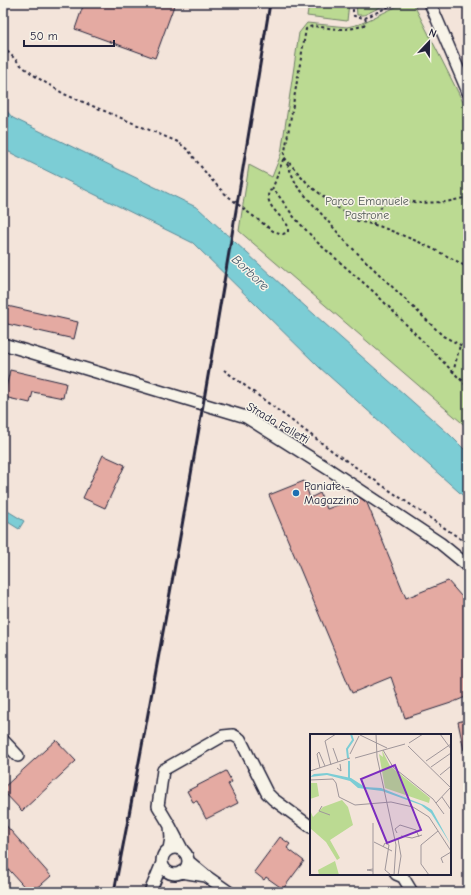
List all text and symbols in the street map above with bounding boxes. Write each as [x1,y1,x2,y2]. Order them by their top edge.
scale bar [24,22,114,48]
north arrow [409,22,449,62]
text: N [427,26,438,41]
text: 50 m [30,29,58,43]
park label: Parco Emanuele Pastrone [325,194,409,222]
water label: Borbore [229,251,273,294]
street label: Strada Falletti [244,399,312,447]
place label: Paniate - Magazzino [304,479,359,507]
marker: Paniate - Magazzino [291,488,301,498]
inset map [310,734,451,875]

